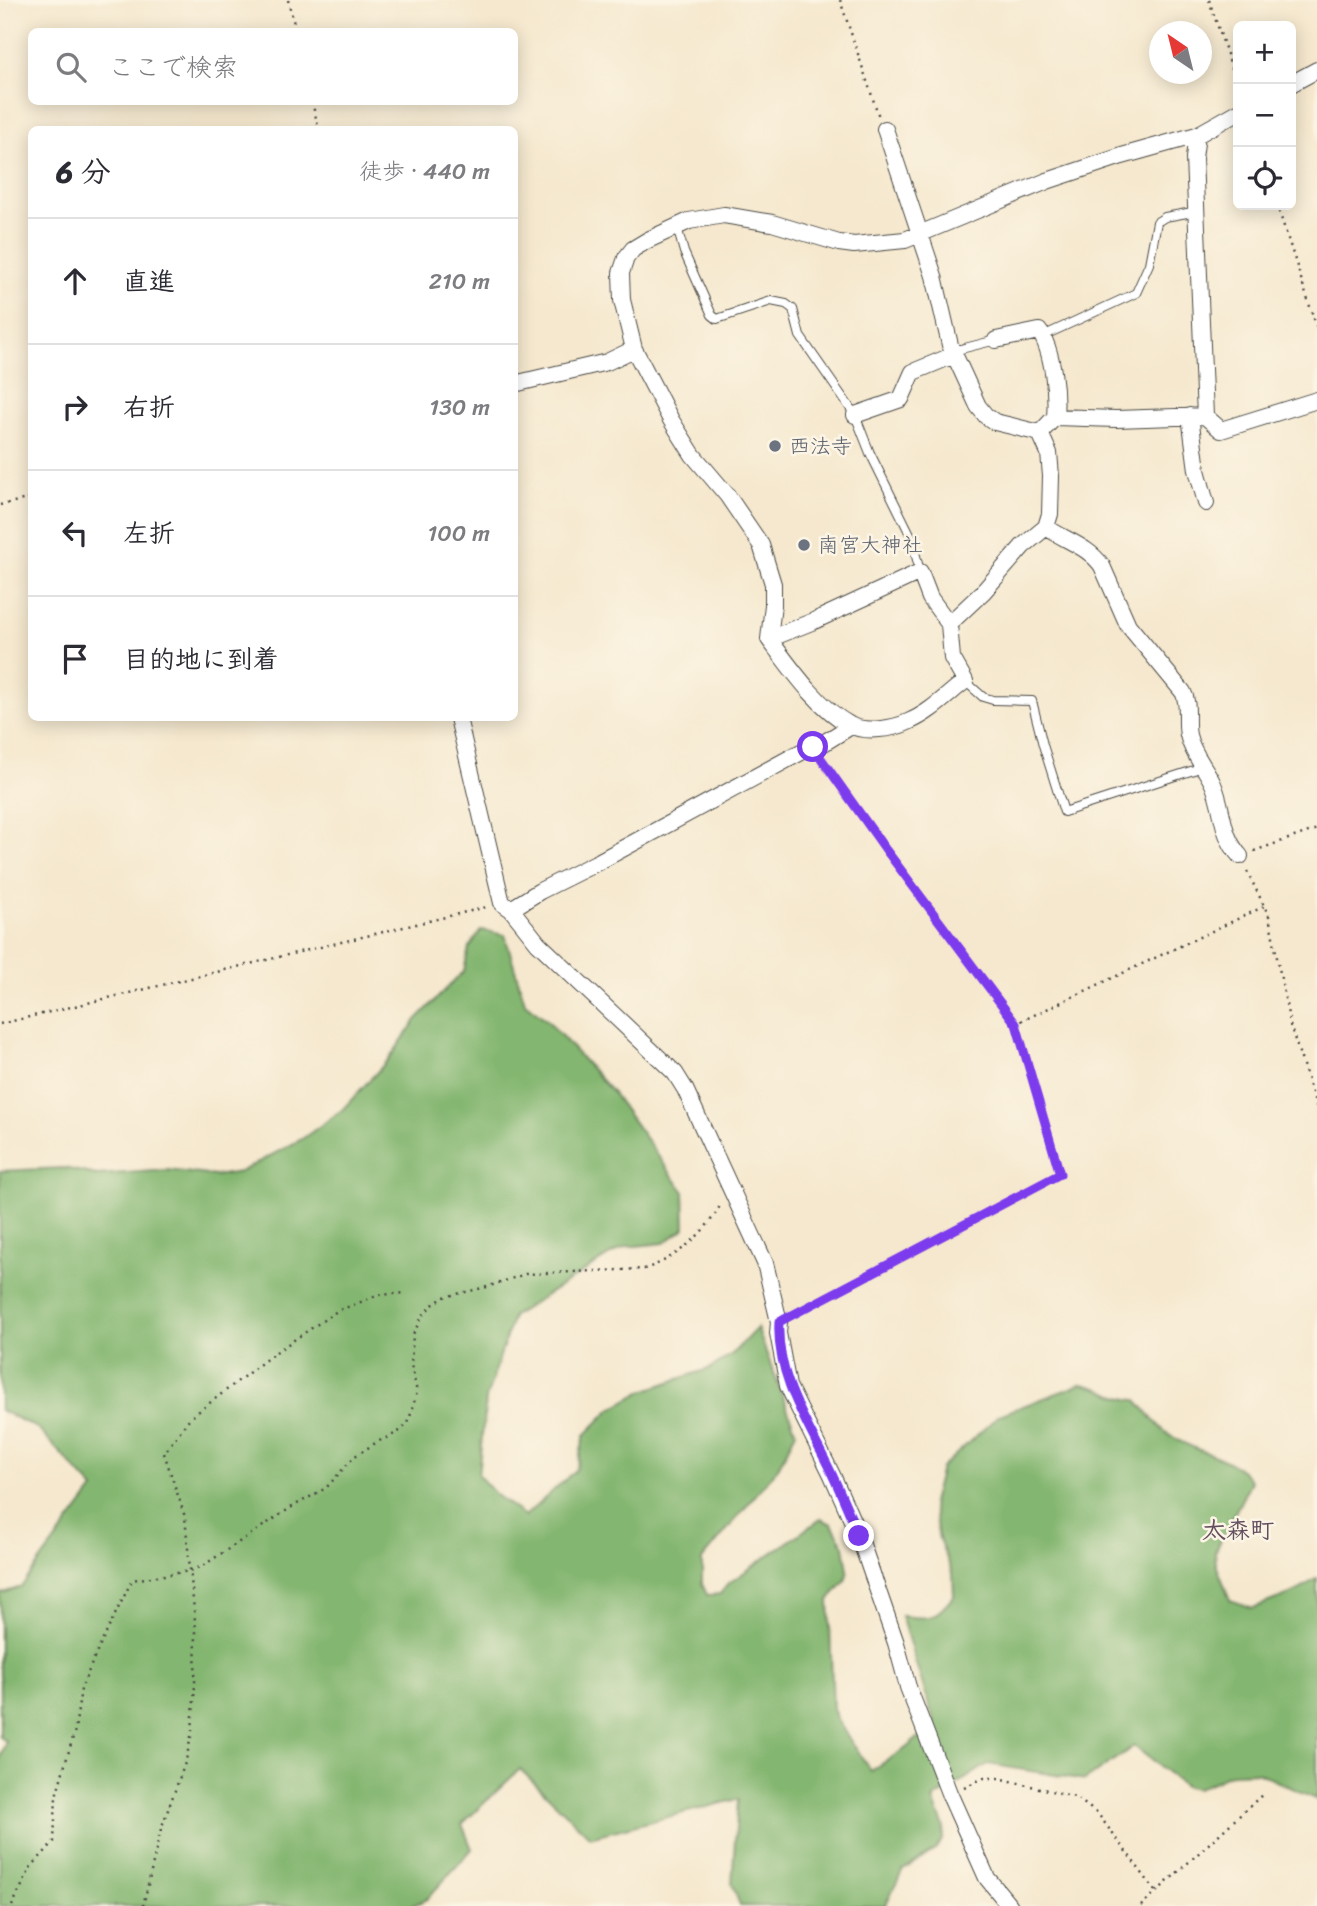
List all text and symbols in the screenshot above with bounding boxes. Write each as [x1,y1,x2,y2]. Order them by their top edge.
north arrow [1149,21,1212,84]
map controls [1233,21,1296,210]
button: + [1233,21,1296,84]
search box [28,28,518,105]
text: ここで検索 [108,44,238,90]
icon: search [52,48,90,86]
button: − [1233,84,1296,147]
text: 6 分 [56,145,111,199]
button: locate [1233,147,1296,210]
text: 徒歩 · 440 m [359,151,490,192]
text: 直進 [123,258,175,304]
text: 210 m [429,261,490,302]
icon: ahead [56,262,94,300]
text: 右折 [123,384,175,430]
text: 130 m [429,387,490,428]
icon: right [56,388,94,426]
place label: 西法寺 [789,427,852,465]
marker: 西法寺 [767,438,783,454]
text: 左折 [123,510,175,556]
text: 100 m [427,513,490,554]
icon: left [56,514,94,552]
place label: 南宮大神社 [818,526,923,564]
marker: 南宮大神社 [796,537,812,553]
text: 目的地に到着 [123,636,279,682]
icon: arrive [56,640,94,678]
route start [797,731,828,762]
district label: 太森町 [1202,1509,1274,1551]
route end [843,1520,874,1551]

